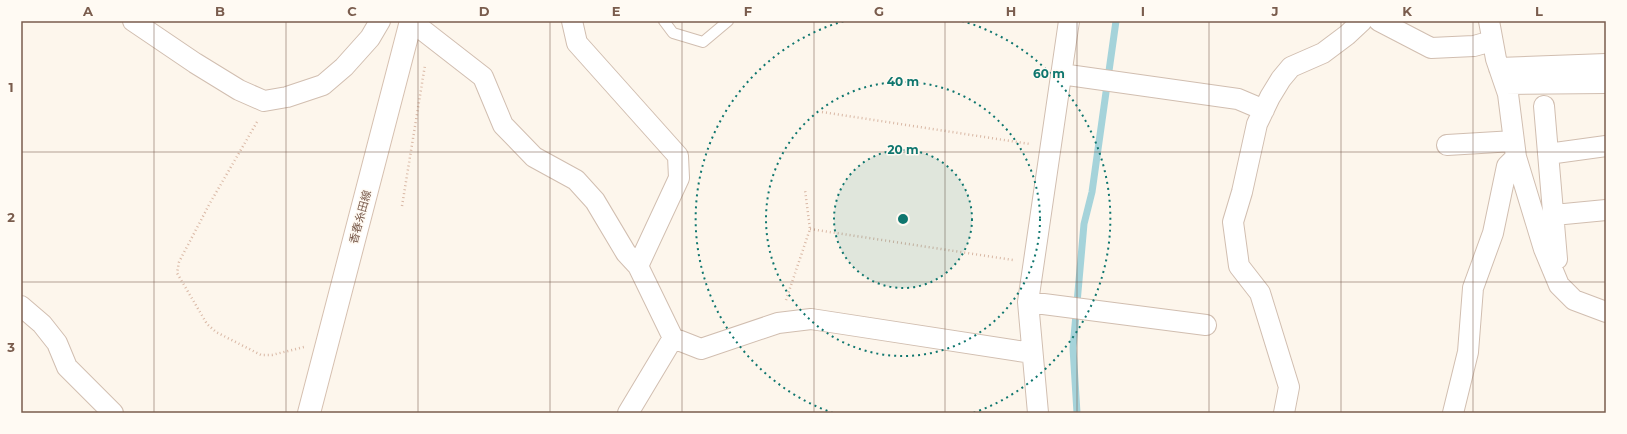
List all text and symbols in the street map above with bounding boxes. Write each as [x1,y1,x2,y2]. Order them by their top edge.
text: A [82,3,94,19]
text: B [215,3,225,19]
text: C [347,3,357,19]
text: D [479,3,490,19]
text: E [612,3,621,19]
text: F [744,3,752,19]
text: G [874,3,884,19]
text: H [1006,3,1016,19]
text: I [1141,3,1145,19]
text: J [1270,3,1279,19]
text: K [1402,3,1412,19]
text: L [1535,3,1543,19]
text: 60 m [1033,66,1065,81]
text: 40 m [887,74,919,89]
text: 1 [8,79,14,95]
text: 20 m [887,142,919,157]
street label: 香春糸田線 [346,189,374,245]
text: 2 [7,209,15,225]
centre of rings [896,212,910,226]
text: 3 [6,339,15,355]

